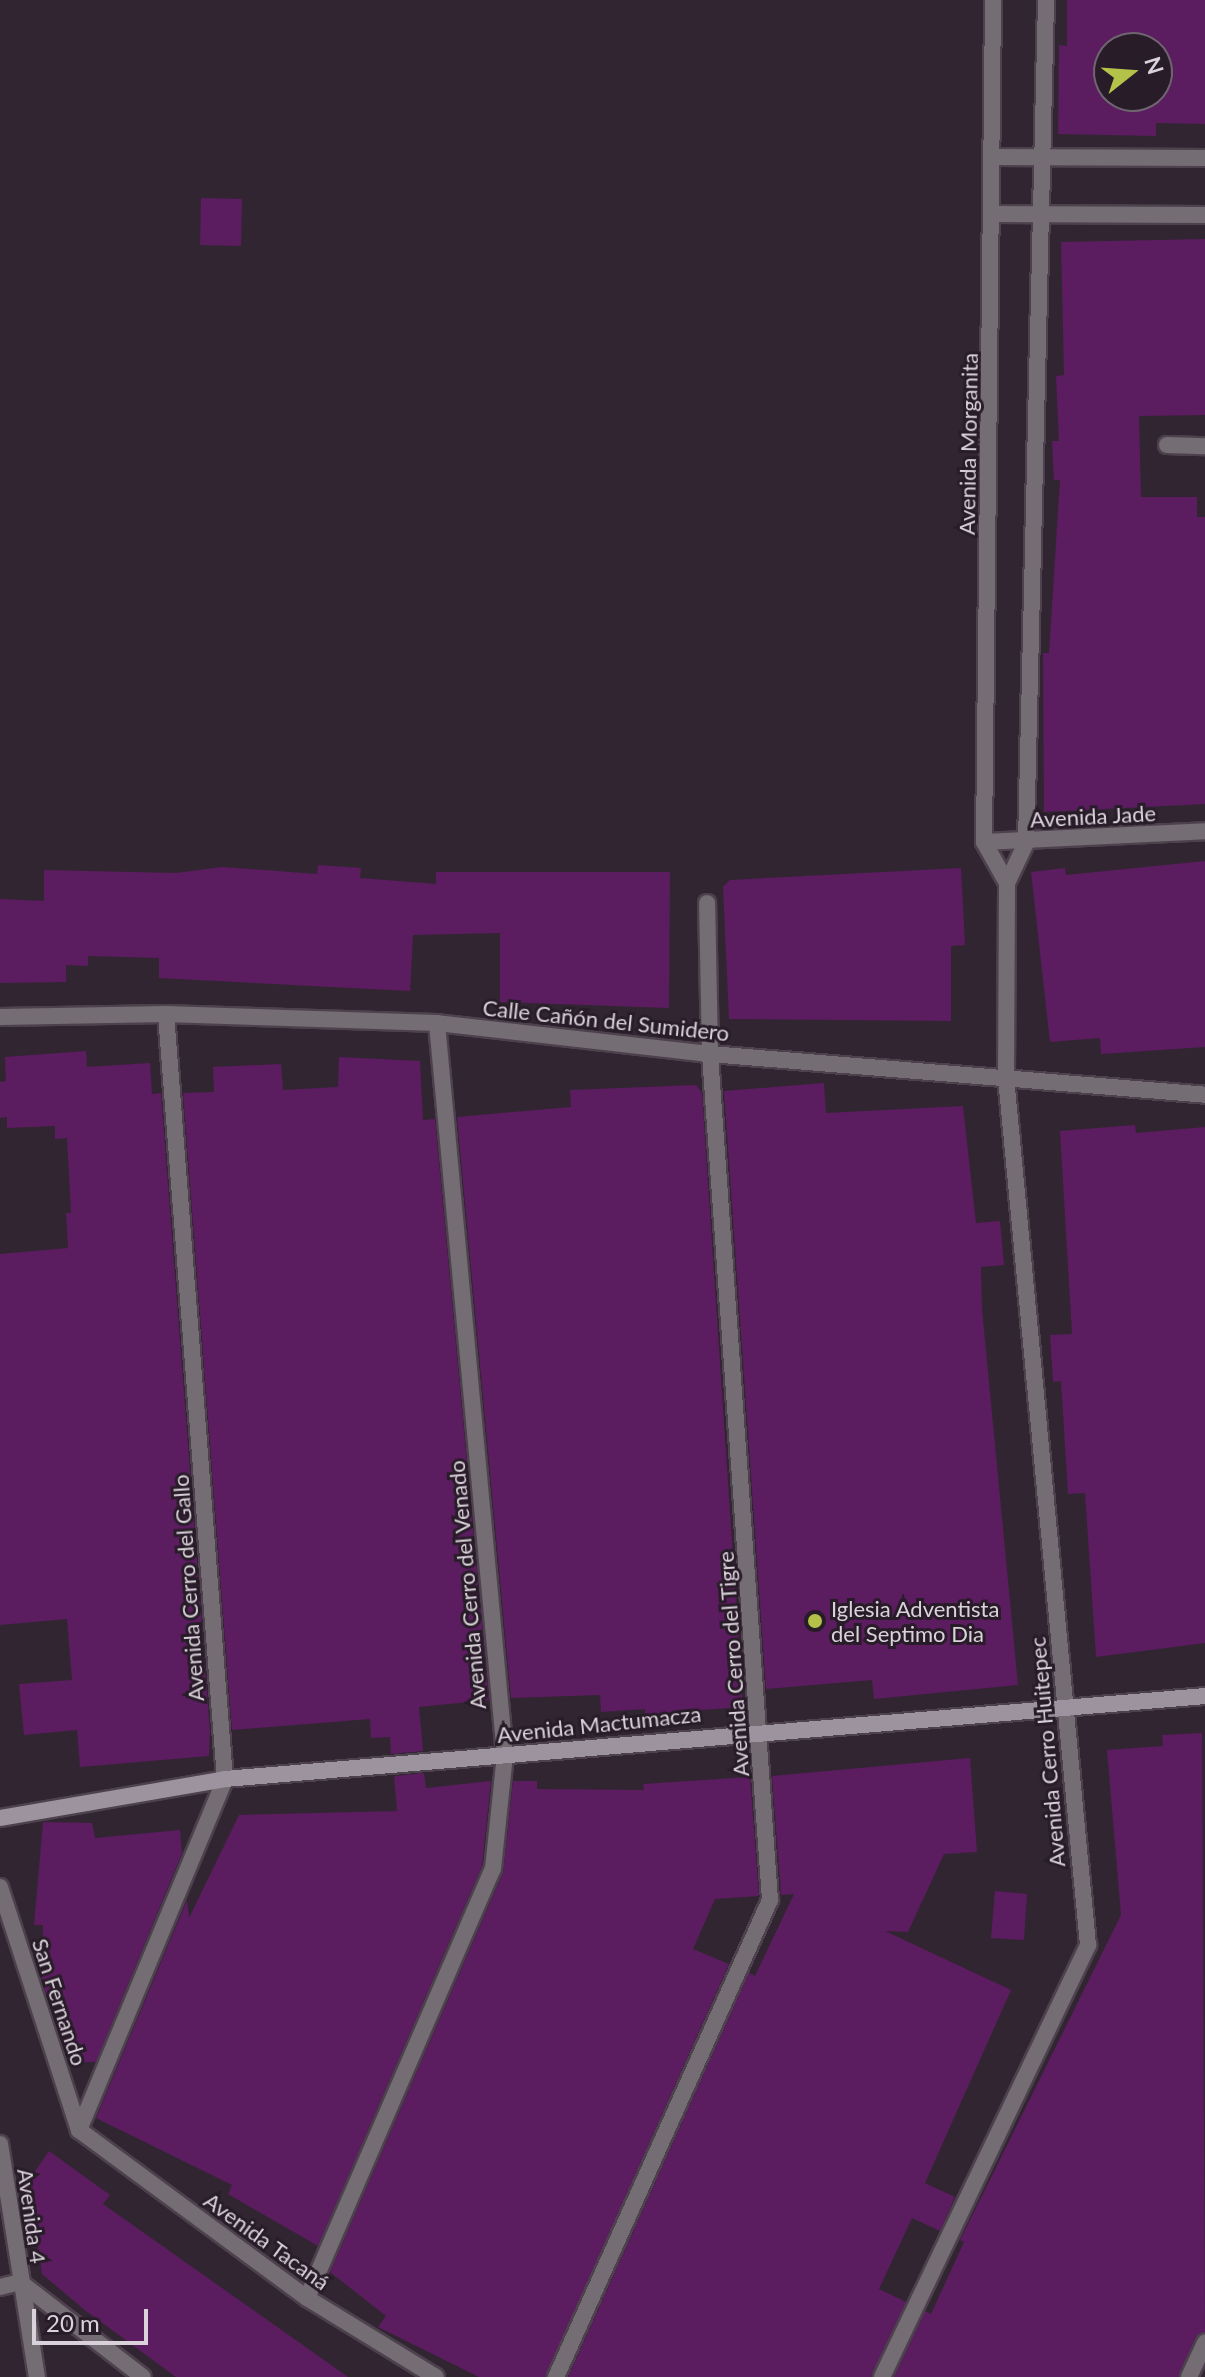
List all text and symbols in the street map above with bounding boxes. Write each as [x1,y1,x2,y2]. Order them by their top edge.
north arrow [1093,32,1173,112]
text: N [1139,53,1170,77]
street label: Avenida Morganita [953,353,983,535]
street label: Avenida Jade [1029,799,1157,833]
street label: Calle Cañón del Sumidero [481,994,731,1046]
street label: Avenida Cerro del Venado [443,1459,491,1711]
street label: Avenida Cerro del Gallo [167,1474,209,1702]
street label: Avenida Cerro del Tigre [712,1550,754,1778]
place label: Iglesia Adventista del Septimo Dia [831,1595,1000,1646]
marker: Iglesia Adventista del Septimo Dia [806,1612,824,1630]
street label: Avenida Cerro Huitepec [1024,1636,1070,1868]
street label: Avenida Mactumacza [496,1700,702,1748]
street label: San Fernando [27,1935,93,2069]
street label: Avenida 4 [12,2167,52,2265]
street label: Avenida Tacaná [199,2186,335,2296]
scale bar [36,2293,152,2343]
text: 20 m [46,2308,100,2337]

